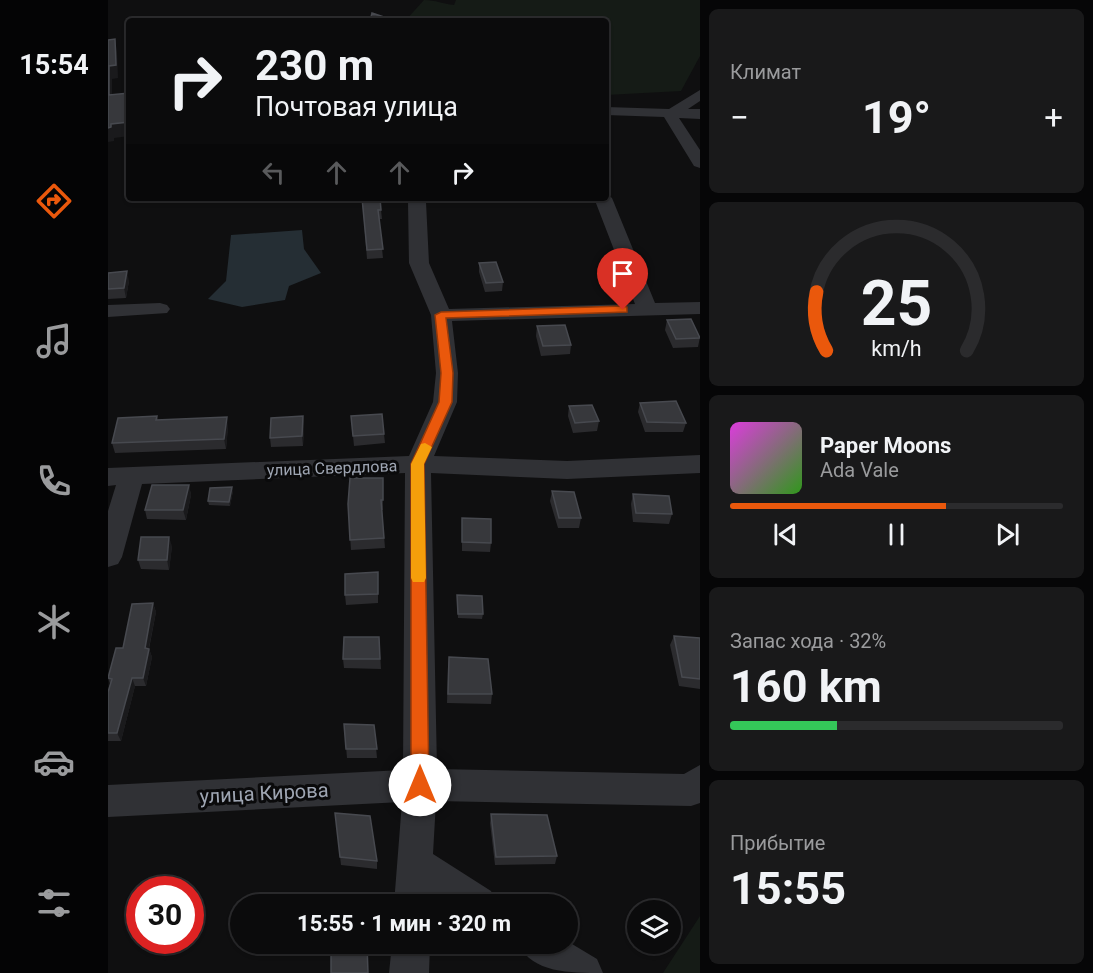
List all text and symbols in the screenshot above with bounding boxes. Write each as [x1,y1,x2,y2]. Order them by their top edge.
text: 230 m [255,41,374,90]
icon: right [156,42,234,120]
text: 15:54 [19,49,89,81]
text: Климат [730,60,801,84]
text: Почтовая улица [255,91,458,123]
text: 19° [862,91,931,144]
text: − [730,98,749,137]
text: + [1044,98,1063,137]
icon: left [257,156,290,189]
icon: ahead [320,156,353,189]
icon: ahead [383,156,416,189]
icon: right [446,156,479,189]
icon: directions [33,180,75,222]
pin [597,248,648,310]
icon: arrive [606,257,639,290]
text: 25 [861,267,932,340]
icon: music [33,320,75,362]
text: km/h [871,336,922,361]
text: Paper Moons [820,433,951,458]
street label: улица Свердлова [266,456,398,480]
text: Ada Vale [820,458,899,482]
icon: phone [33,460,75,502]
icon: previous [769,518,802,551]
icon: pause [880,518,913,551]
icon: next [991,518,1024,551]
icon: climate [33,601,75,643]
text: Запас хода · 32% [730,629,886,653]
text: 160 km [730,660,882,713]
icon: car [33,741,75,783]
position arrow [388,753,452,817]
street label: улица Кирова [199,778,329,808]
text: Прибытие [730,831,825,855]
text: 15:55 [730,862,846,915]
speed limit sign: 30 [126,876,204,954]
icon: filters [33,882,75,924]
map controls [627,900,681,954]
button: layers [627,900,681,954]
text: 15:55 · 1 мин · 320 m [297,911,511,936]

